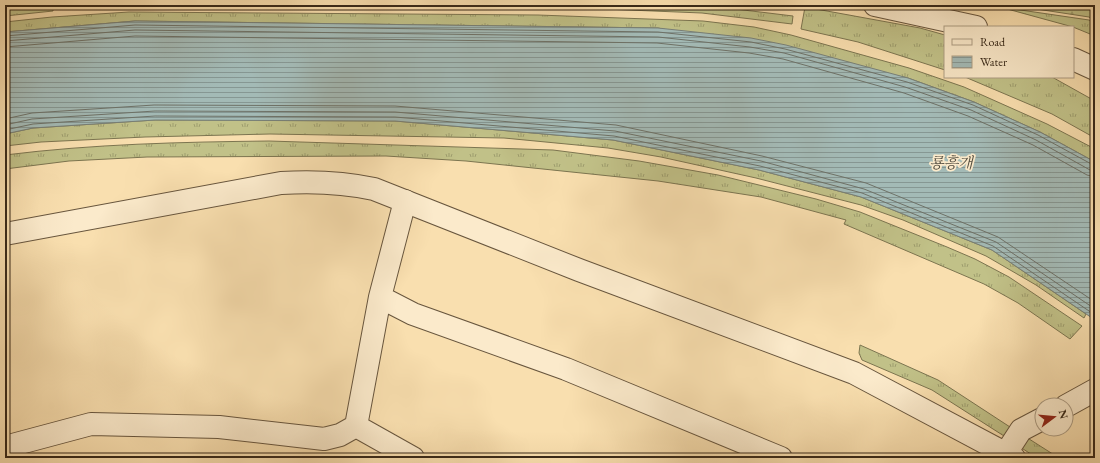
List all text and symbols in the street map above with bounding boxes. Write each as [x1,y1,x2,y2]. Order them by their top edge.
legend [944,26,1074,78]
text: Road [980,34,1006,50]
text: Water [980,54,1007,70]
water label: 룡흥개 [929,153,974,172]
north arrow [1034,397,1074,437]
text: N [1056,408,1072,421]

